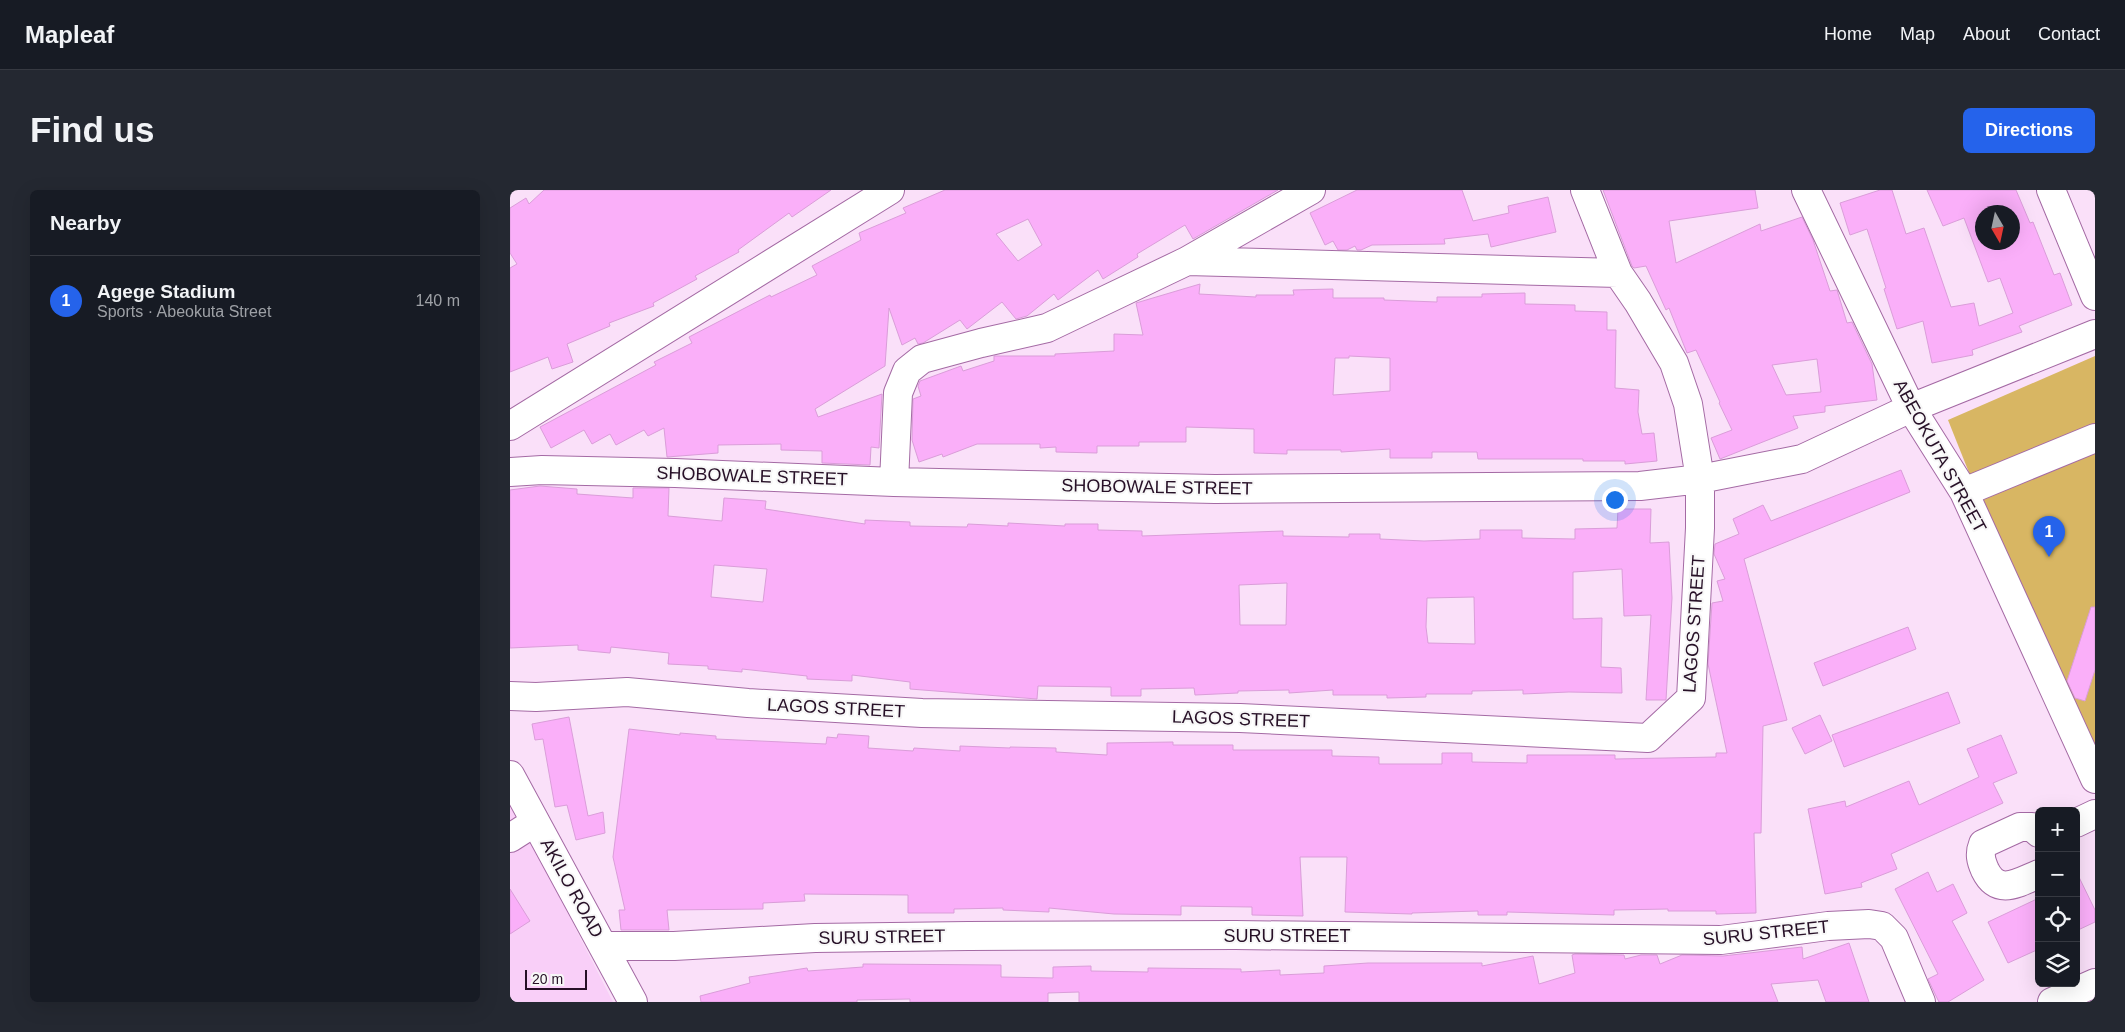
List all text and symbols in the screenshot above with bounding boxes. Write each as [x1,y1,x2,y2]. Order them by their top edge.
text: Mapleaf [25,21,114,48]
text: Home [1824,24,1872,44]
text: Map [1900,24,1935,44]
text: About [1963,24,2010,44]
text: Contact [2038,24,2100,44]
button: Directions [1963,108,2095,153]
text: Find us [30,110,154,149]
north arrow [1975,205,2020,250]
text: Nearby [50,211,121,234]
text: Agege Stadium [97,281,235,302]
text: 1 [62,292,70,309]
text: 140 m [416,292,460,309]
text: Sports · Abeokuta Street [97,303,271,320]
street label: ABEOKUTA STREET [1890,376,1990,536]
street label: SHOBOWALE STREET [656,463,848,489]
street label: SHOBOWALE STREET [1061,475,1253,499]
your location [1602,487,1628,513]
pin: 1 [2033,516,2065,557]
street label: LAGOS STREET [1679,554,1709,694]
street label: LAGOS STREET [767,694,905,722]
street label: LAGOS STREET [1172,707,1310,731]
map controls [2035,807,2080,987]
button: + [2035,807,2080,852]
street label: AKILO ROAD [537,835,607,941]
button: − [2035,852,2080,897]
button: locate [2035,897,2080,942]
street label: SURU STREET [1702,916,1830,950]
street label: SURU STREET [818,926,946,948]
street label: SURU STREET [1223,926,1351,946]
button: layers [2035,942,2080,987]
scale bar [525,967,588,990]
text: 20 m [532,971,563,987]

